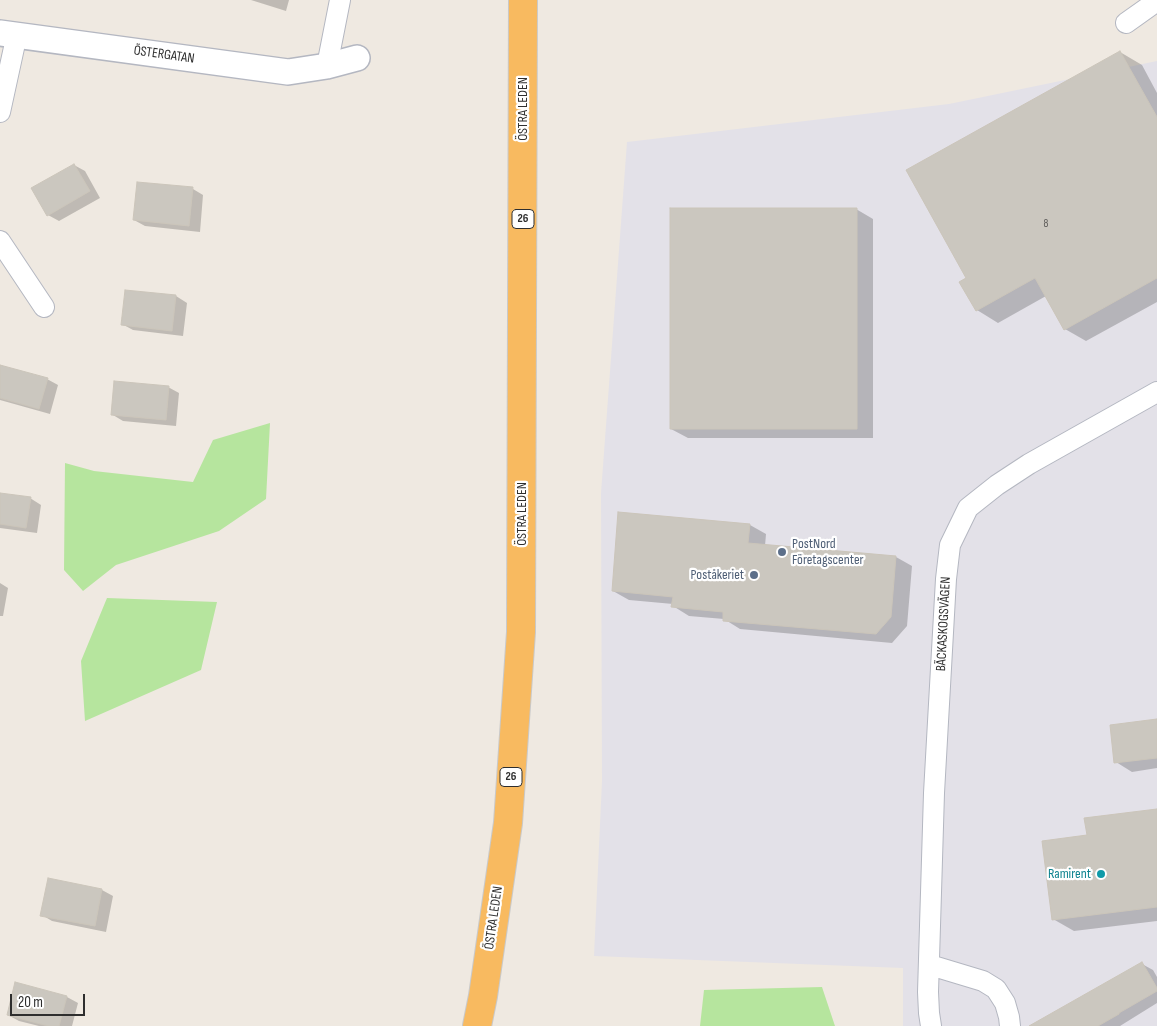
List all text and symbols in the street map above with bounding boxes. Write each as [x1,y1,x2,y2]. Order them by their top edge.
street label: ÖSTERGATAN [133,42,195,68]
street label: ÖSTRA LEDEN [515,77,531,141]
road number: 26 [512,210,534,228]
house number: 8 [1044,217,1048,231]
street label: ÖSTRA LEDEN [514,482,530,546]
place label: PostNord Företagscenter [792,536,864,568]
marker: PostNord Företagscenter [776,546,788,558]
place label: Poståkeriet [690,567,744,583]
marker: Poståkeriet [748,569,760,581]
street label: BÄCKASKOGSVÄGEN [933,576,955,672]
road number: 26 [500,768,522,786]
place label: Ramirent [1048,866,1091,882]
marker: Ramirent [1095,868,1107,880]
street label: ÖSTRA LEDEN [481,885,507,951]
scale bar [12,984,88,1016]
text: 20 m [18,993,43,1012]

